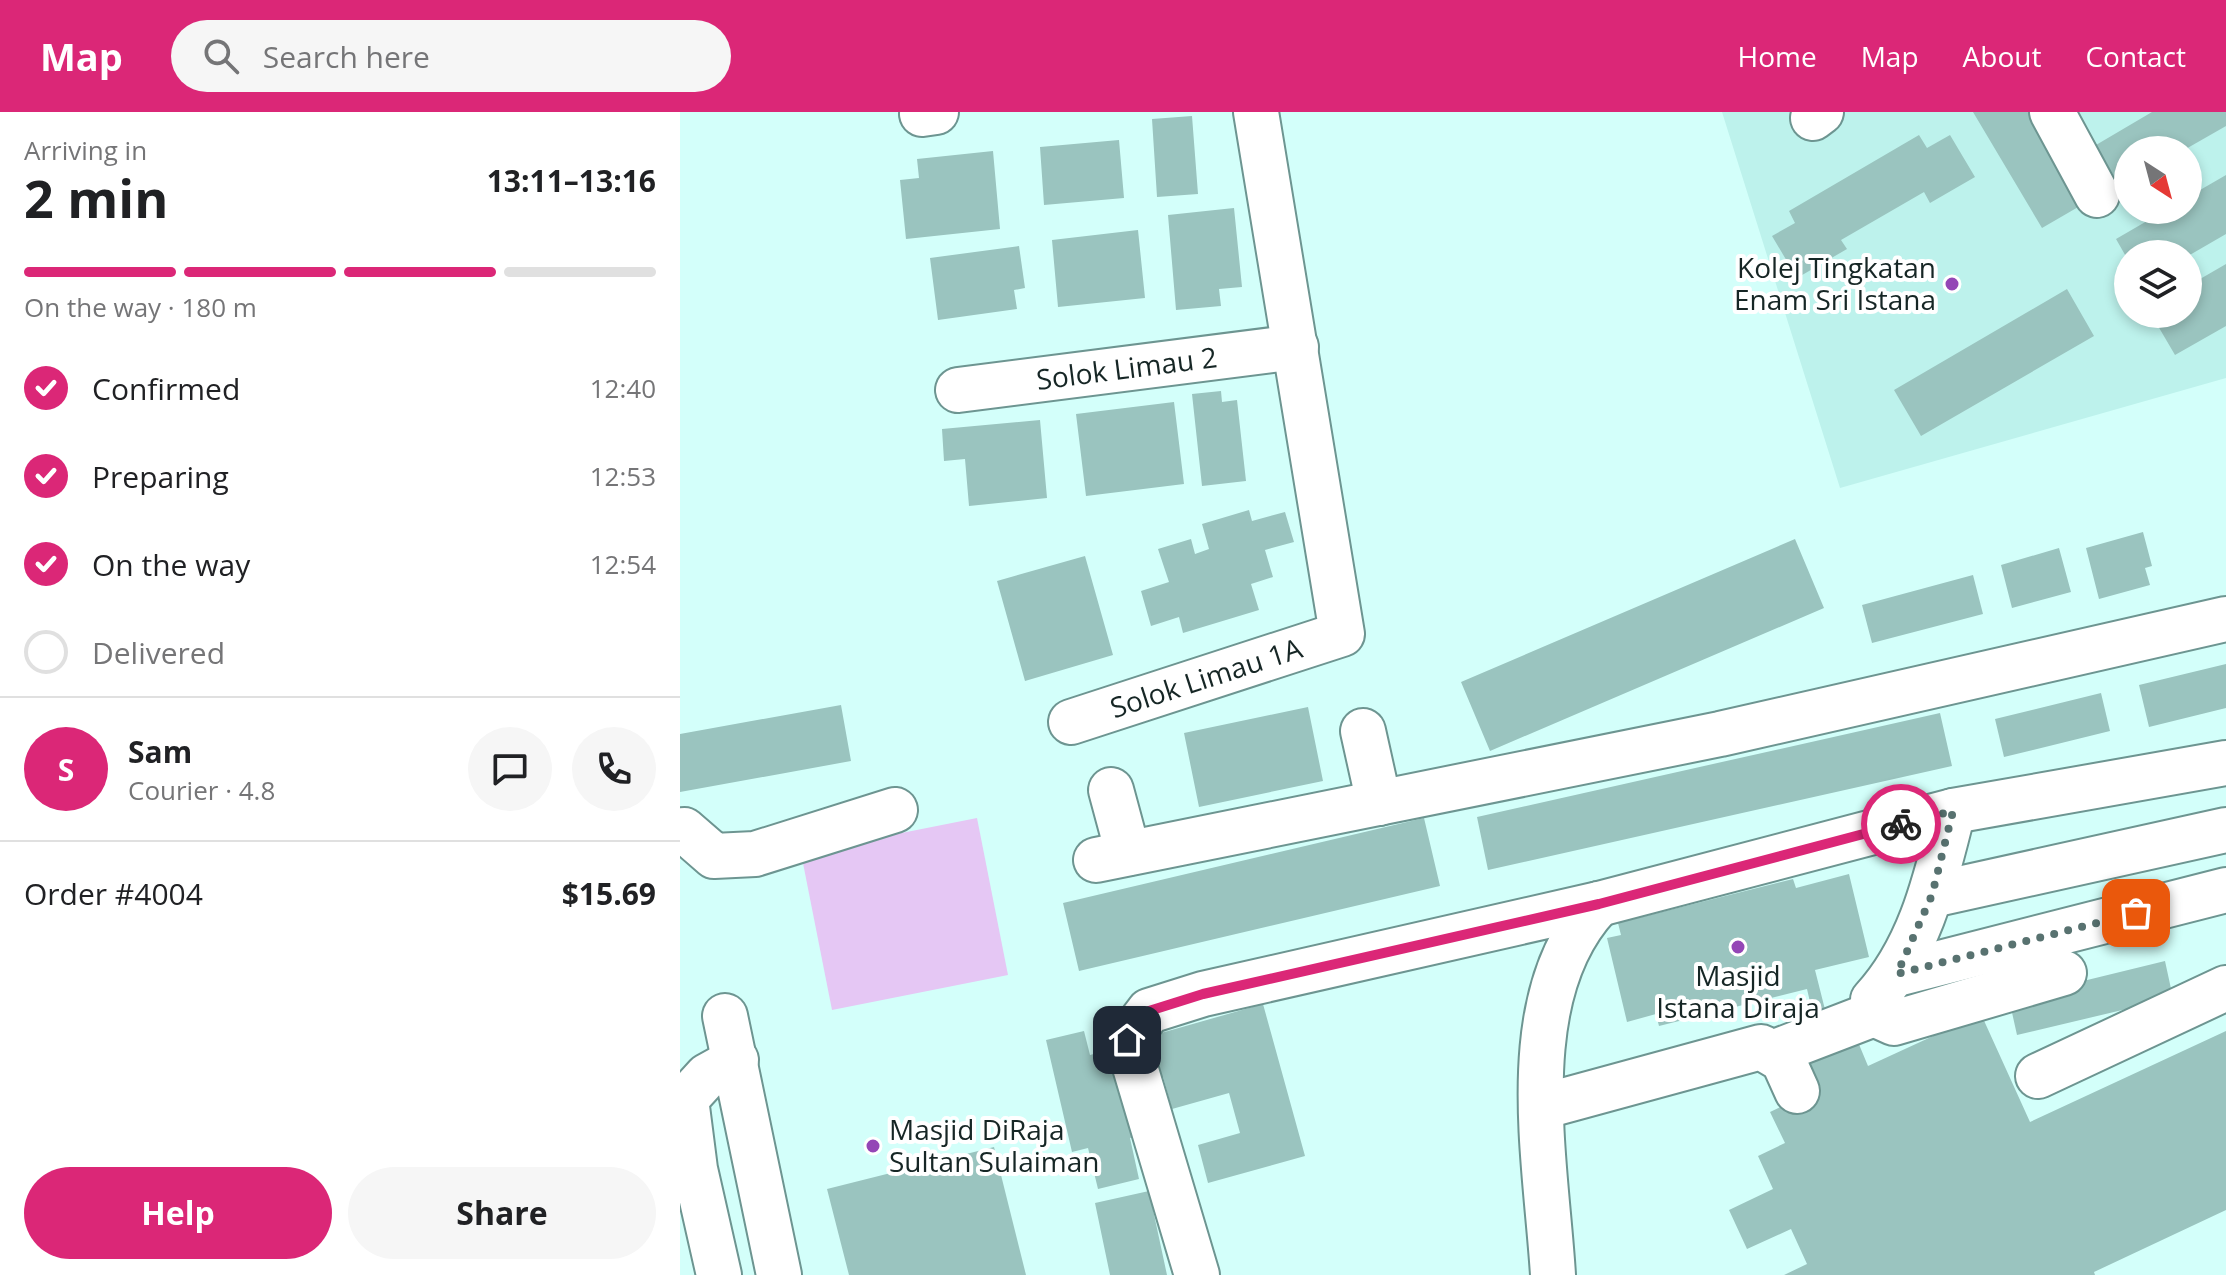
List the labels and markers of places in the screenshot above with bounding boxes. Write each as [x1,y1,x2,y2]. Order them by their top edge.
place label: Kolej Tingkatan Enam Sri Istana [1734,248,1936,318]
marker: Kolej Tingkatan Enam Sri Istana [1943,275,1961,293]
pin [2102,879,2170,947]
marker: Masjid Istana Diraja [1729,938,1747,956]
place label: Masjid Istana Diraja [1656,956,1820,1026]
pin [1093,1006,1161,1074]
place label: Masjid DiRaja Sultan Sulaiman [889,1110,1099,1180]
marker: Masjid DiRaja Sultan Sulaiman [864,1137,882,1155]

